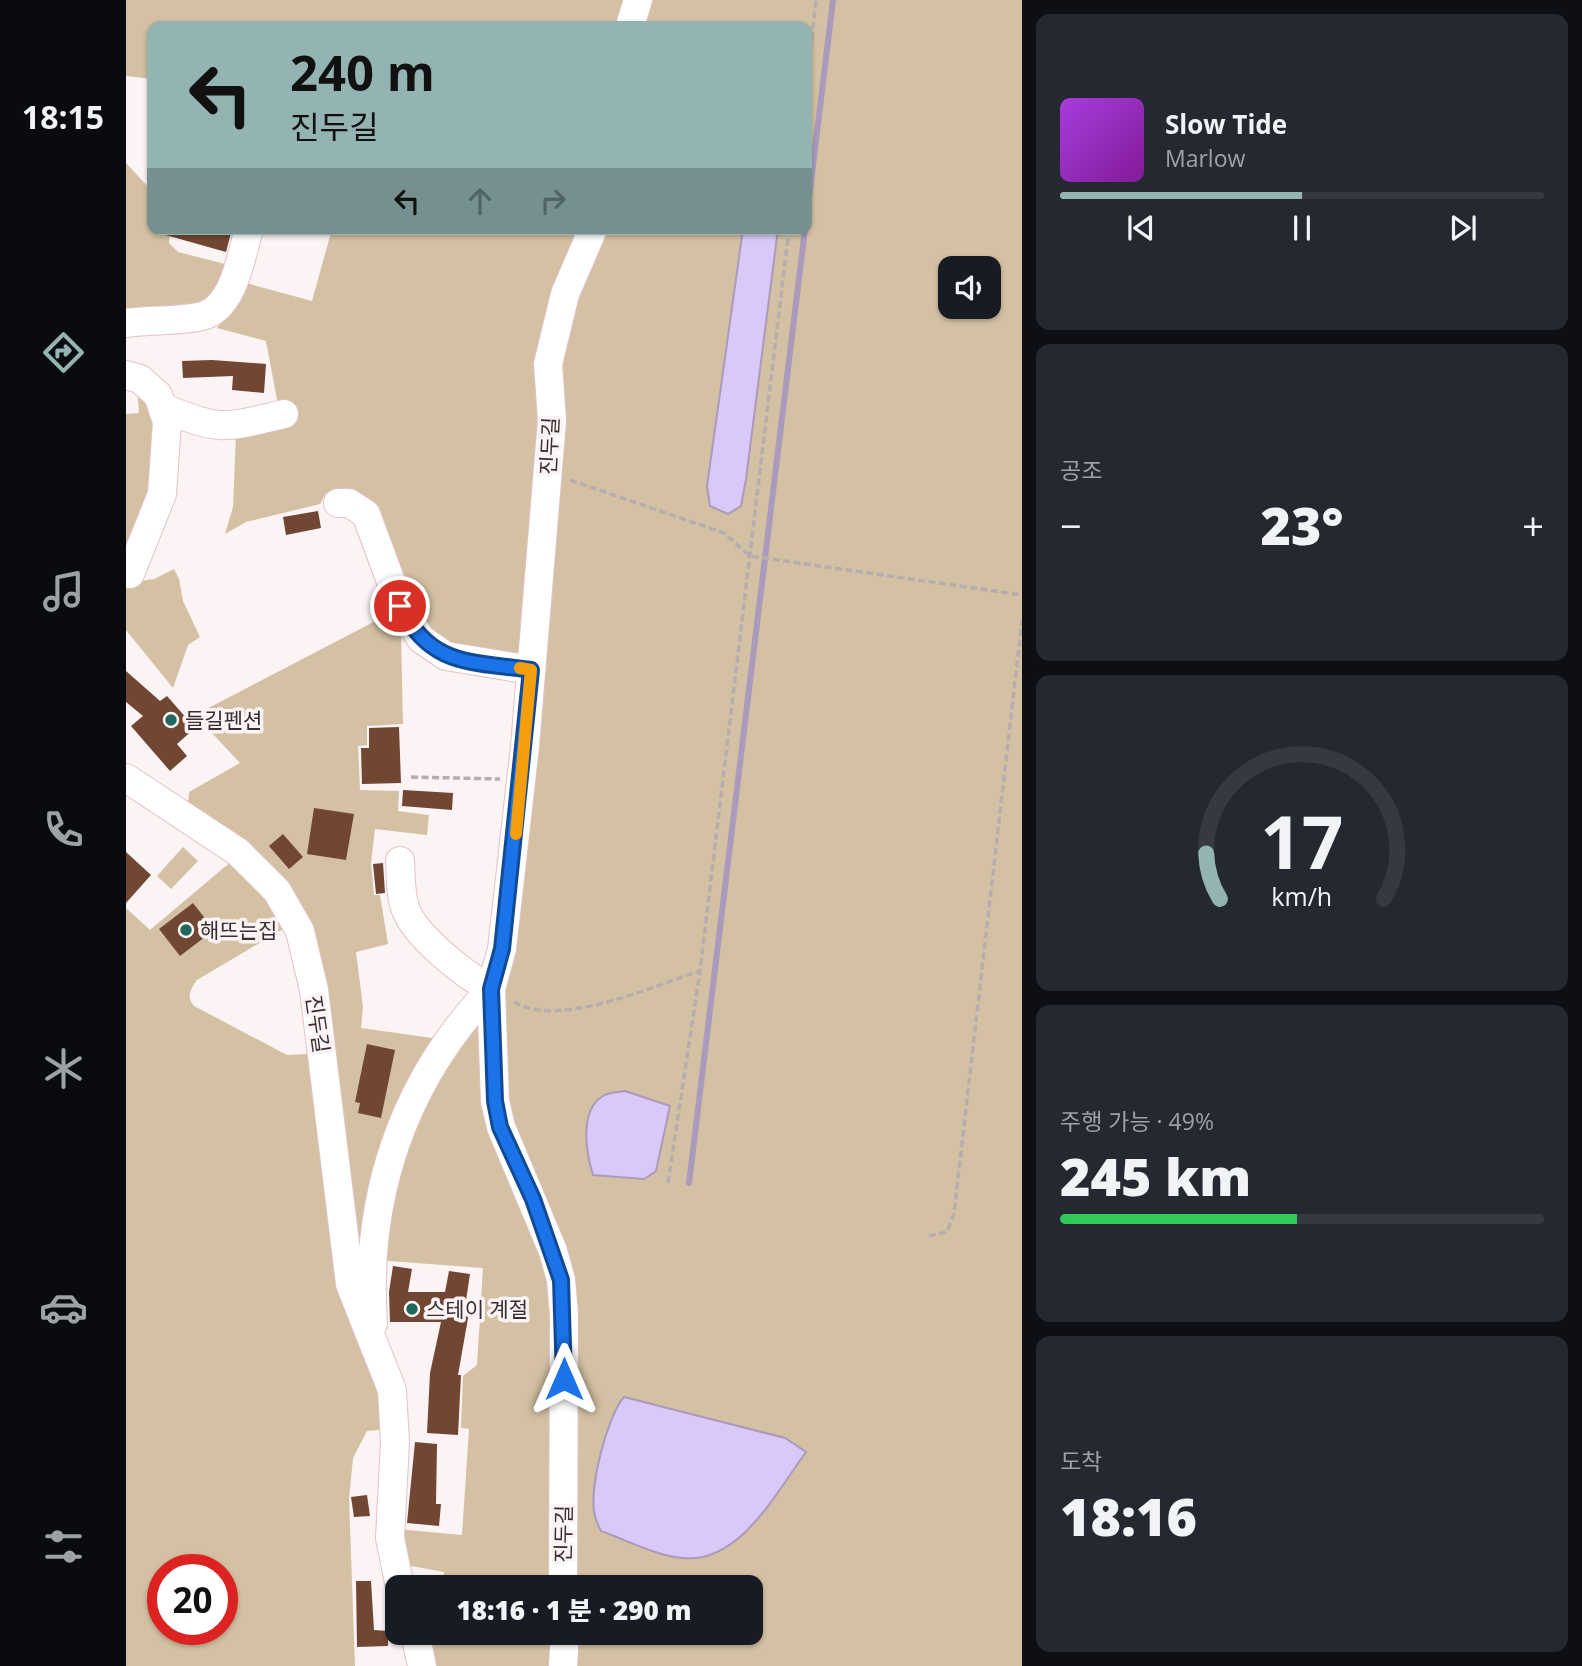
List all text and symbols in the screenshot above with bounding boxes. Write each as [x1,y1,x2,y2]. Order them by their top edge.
text: 240 m [290,39,435,105]
icon: left [175,49,266,140]
text: 18:15 [22,95,104,138]
text: 진두길 [290,105,378,148]
text: Slow Tide [1165,106,1287,142]
text: Marlow [1165,142,1245,174]
icon: left [388,182,426,220]
icon: ahead [461,182,499,220]
icon: right [534,182,572,220]
icon: previous [1122,209,1160,247]
icon: pause [1283,209,1321,247]
icon: next [1444,209,1482,247]
map controls [938,256,1001,319]
button: sound [938,256,1001,319]
icon: directions [39,328,88,377]
street label: 진두길 [534,416,564,476]
text: 공조 [1060,454,1102,486]
text: 23° [1261,489,1343,560]
text: − [1060,499,1082,551]
text: + [1522,499,1544,551]
icon: music [39,567,88,616]
pin [370,576,430,636]
icon: arrive [381,587,419,625]
place label: 들길펜션 [185,706,262,734]
marker: 들길펜션 [163,712,179,728]
text: 17 [1260,791,1344,890]
icon: phone [39,805,88,854]
text: km/h [1272,879,1332,913]
place label: 해뜨는집 [200,916,277,944]
marker: 해뜨는집 [178,922,194,938]
street label: 진두길 [300,993,336,1055]
icon: climate [39,1044,88,1093]
text: 주행 가능 · 49% [1060,1105,1214,1137]
text: 245 km [1060,1140,1251,1211]
icon: car [39,1283,88,1332]
place label: 스테이 계절 [426,1295,528,1323]
marker: 스테이 계절 [404,1301,420,1317]
position arrow [527,1342,601,1416]
text: 도착 [1060,1445,1102,1477]
text: 18:16 [1060,1480,1197,1551]
street label: 진두길 [548,1505,578,1563]
icon: filters [39,1522,88,1571]
speed limit sign: 20 [147,1554,238,1645]
text: 18:16 · 1 분 · 290 m [457,1592,691,1628]

